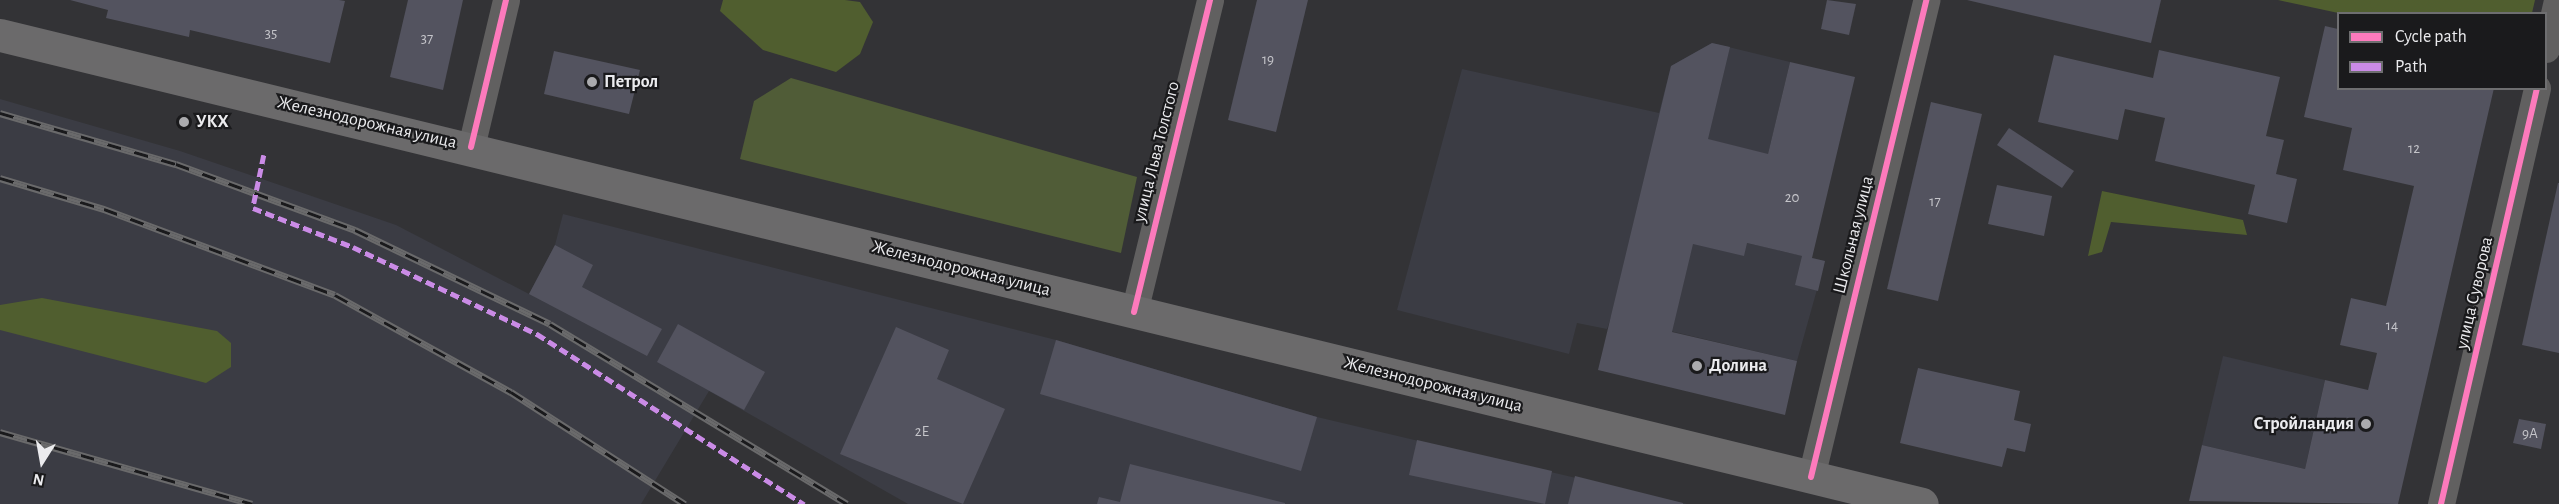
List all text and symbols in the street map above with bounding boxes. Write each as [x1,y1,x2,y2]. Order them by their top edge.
legend [2337,12,2547,90]
house number: 35 [265,25,277,43]
text: Cycle path [2395,28,2467,46]
house number: 37 [421,30,433,48]
house number: 19 [1262,51,1274,69]
text: Path [2395,58,2427,76]
place label: Петрол [604,71,658,93]
marker: Петрол [585,75,599,89]
street label: улица Льва Толстого [1129,79,1185,225]
street label: Железнодорожная улица [275,92,459,154]
place label: УКХ [196,111,229,133]
marker: УКХ [177,115,191,129]
house number: 12 [2408,140,2420,158]
street label: Школьная улица [1829,174,1879,296]
house number: 20 [1785,189,1799,207]
house number: 17 [1929,193,1941,211]
street label: улица Суворова [2452,235,2498,351]
street label: Железнодорожная улица [869,236,1053,302]
house number: 14 [2386,317,2398,335]
street label: Железнодорожная улица [1341,352,1525,418]
place label: Долина [1709,355,1767,377]
marker: Долина [1690,359,1704,373]
place label: Стройландия [2253,413,2354,435]
marker: Стройландия [2359,417,2373,431]
house number: 2Е [915,423,929,441]
house number: 9А [2522,425,2538,443]
north arrow [12,432,72,492]
text: N [32,471,46,489]

